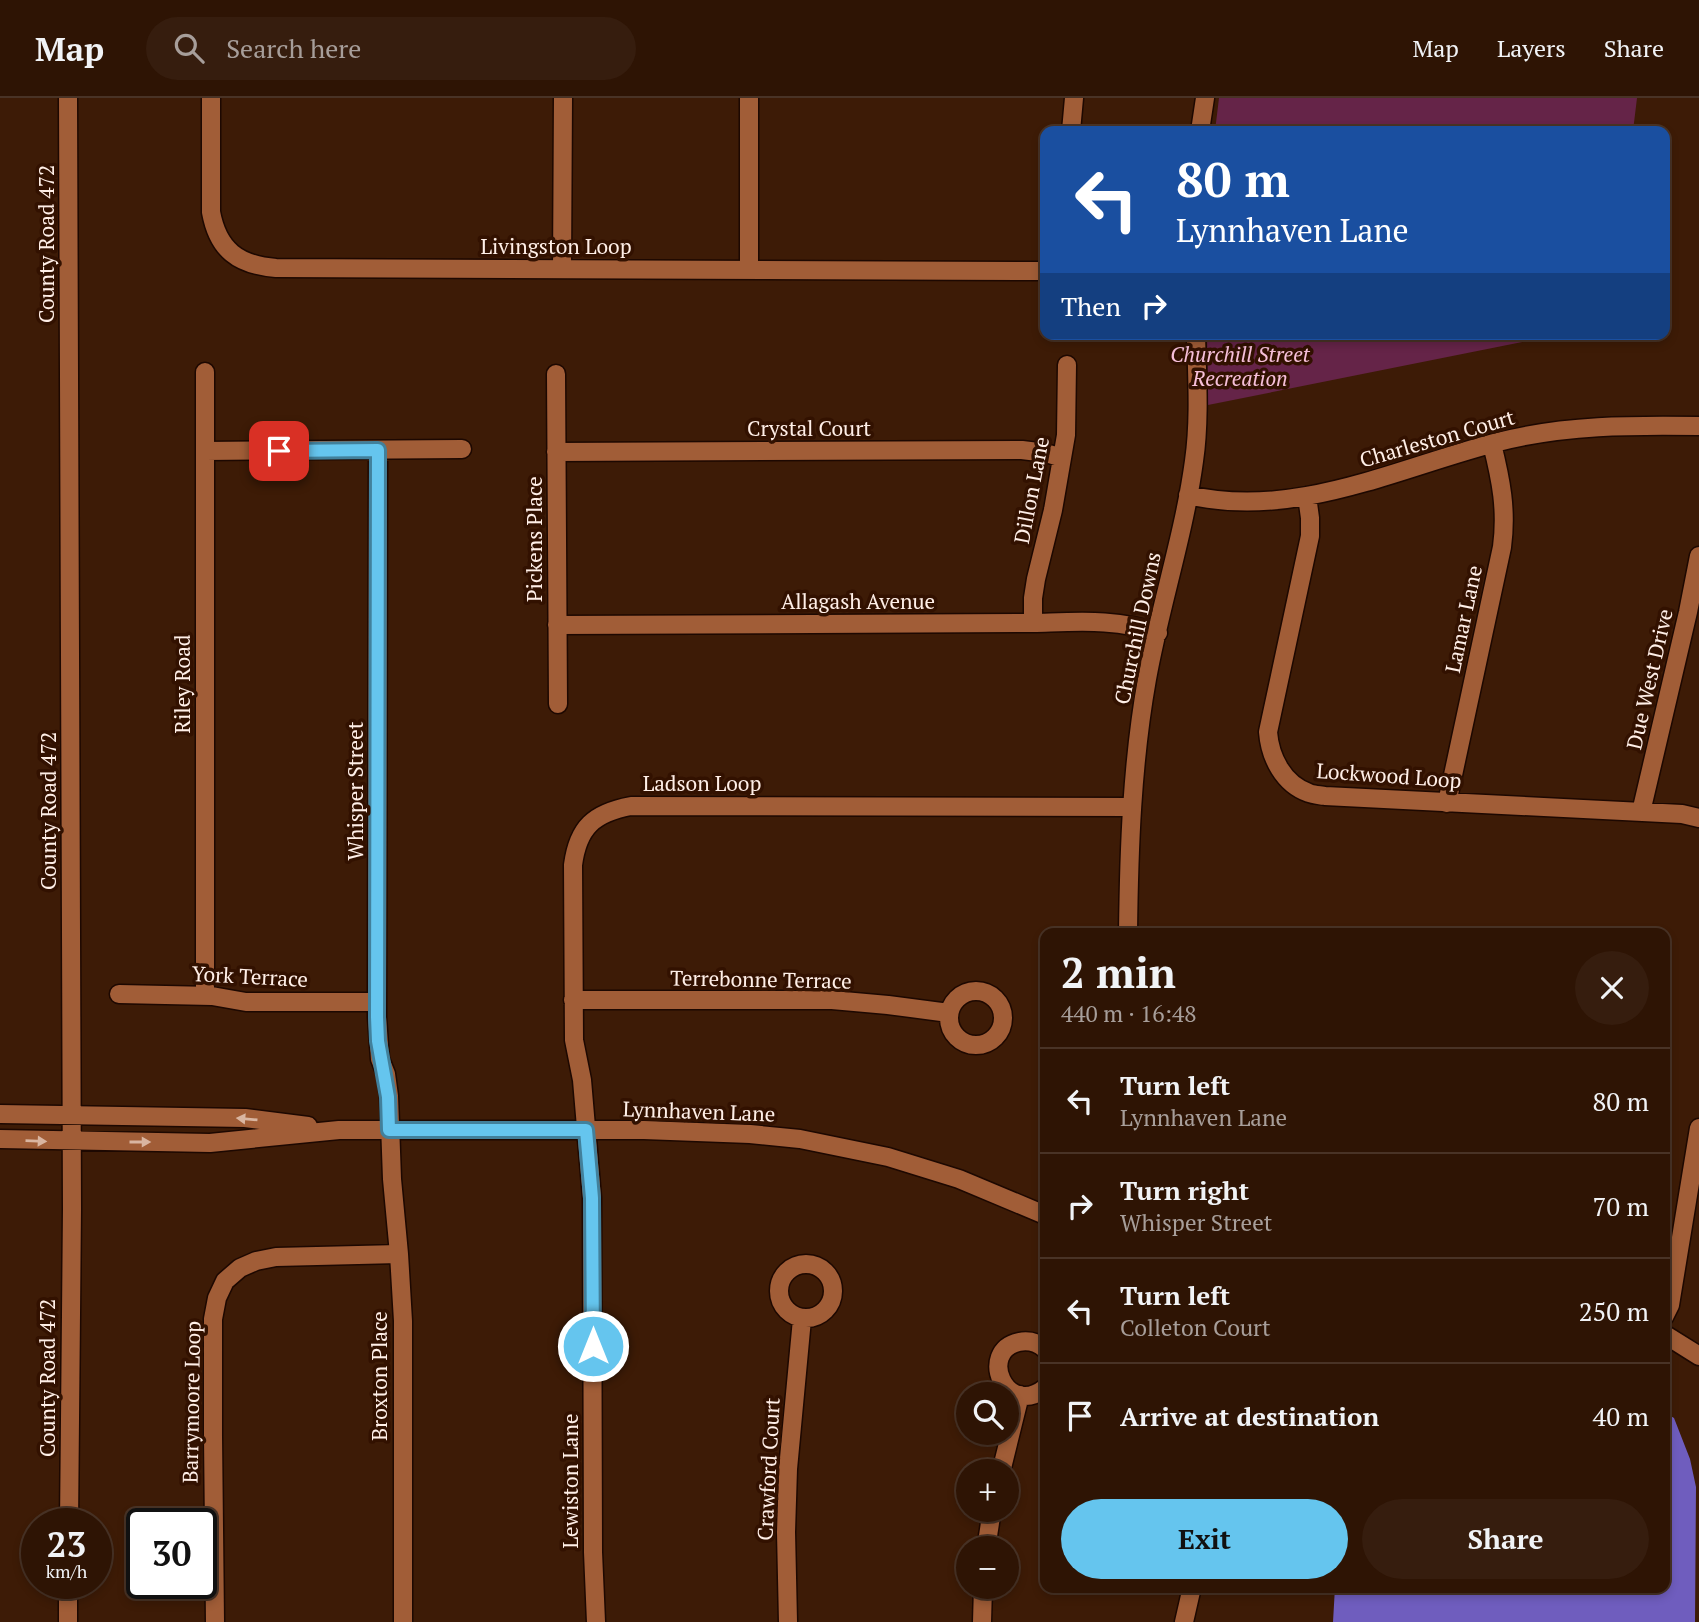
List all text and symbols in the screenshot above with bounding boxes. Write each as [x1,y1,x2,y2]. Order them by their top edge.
search box [146,17,636,80]
text: Map [35,27,104,70]
icon: search [170,29,208,67]
text: Search here [226,31,361,65]
text: Map [1412,32,1459,64]
text: Layers [1497,32,1566,64]
text: Share [1604,32,1664,64]
text: 80 m [1176,146,1290,211]
icon: left [1061,154,1152,245]
street label: County Road 472 [32,165,60,323]
text: Lynnhaven Lane [1176,209,1409,251]
street label: Livingston Loop [480,232,632,260]
icon: right [1135,287,1173,325]
text: Then [1061,289,1121,323]
park label: Churchill Street Recreation [1170,340,1311,392]
street label: Charleston Court [1356,402,1518,474]
street label: Crystal Court [747,414,871,442]
pin [249,421,309,481]
icon: arrive [260,432,298,470]
street label: Dillon Lane [1007,434,1055,546]
street label: Pickens Place [520,476,548,602]
street label: Churchill Downs [1107,549,1167,707]
street label: Lamar Lane [1438,563,1488,675]
street label: Allagash Avenue [781,587,935,615]
street label: Due West Drive [1619,606,1679,752]
street label: Riley Road [168,634,196,733]
street label: Whisper Street [341,721,369,861]
street label: County Road 472 [34,732,62,890]
street label: Lockwood Loop [1315,756,1463,794]
street label: Ladson Loop [643,769,761,797]
text: 2 min [1061,944,1176,1000]
button: close [1575,951,1649,1025]
street label: York Terrace [191,959,309,993]
street label: Terrebonne Terrace [670,963,852,995]
text: 440 m · 16:48 [1061,998,1196,1029]
text: Turn left [1120,1068,1230,1102]
icon: left [1061,1082,1099,1120]
text: 80 m [1593,1084,1649,1118]
street label: Lynnhaven Lane [622,1094,776,1128]
text: Lynnhaven Lane [1120,1102,1287,1133]
one-way arrow [236,1113,258,1124]
one-way arrow [25,1135,47,1146]
one-way arrow [129,1136,151,1148]
text: Turn right [1120,1173,1249,1207]
icon: right [1061,1187,1099,1225]
text: 70 m [1593,1189,1649,1223]
text: Whisper Street [1120,1207,1272,1238]
text: Turn left [1120,1278,1230,1312]
icon: left [1061,1292,1099,1330]
text: 250 m [1579,1294,1649,1328]
street label: County Road 472 [33,1299,61,1457]
position arrow [556,1309,630,1383]
street label: Broxton Place [365,1311,393,1441]
text: Colleton Court [1120,1312,1270,1343]
street label: Barrymoore Loop [176,1320,206,1483]
map controls [956,1382,1019,1599]
button: search [956,1382,1019,1445]
street label: Crawford Court [750,1397,786,1541]
icon: arrive [1061,1397,1099,1435]
text: Arrive at destination [1120,1399,1379,1433]
text: 40 m [1593,1399,1649,1433]
street label: Lewiston Lane [556,1414,584,1548]
button: + [956,1459,1019,1522]
button: Exit [1061,1499,1348,1579]
button: Share [1362,1499,1649,1579]
speed limit sign: 30 [126,1508,217,1599]
text: 23 [47,1521,86,1567]
button: − [956,1536,1019,1599]
text: km/h [46,1559,87,1583]

